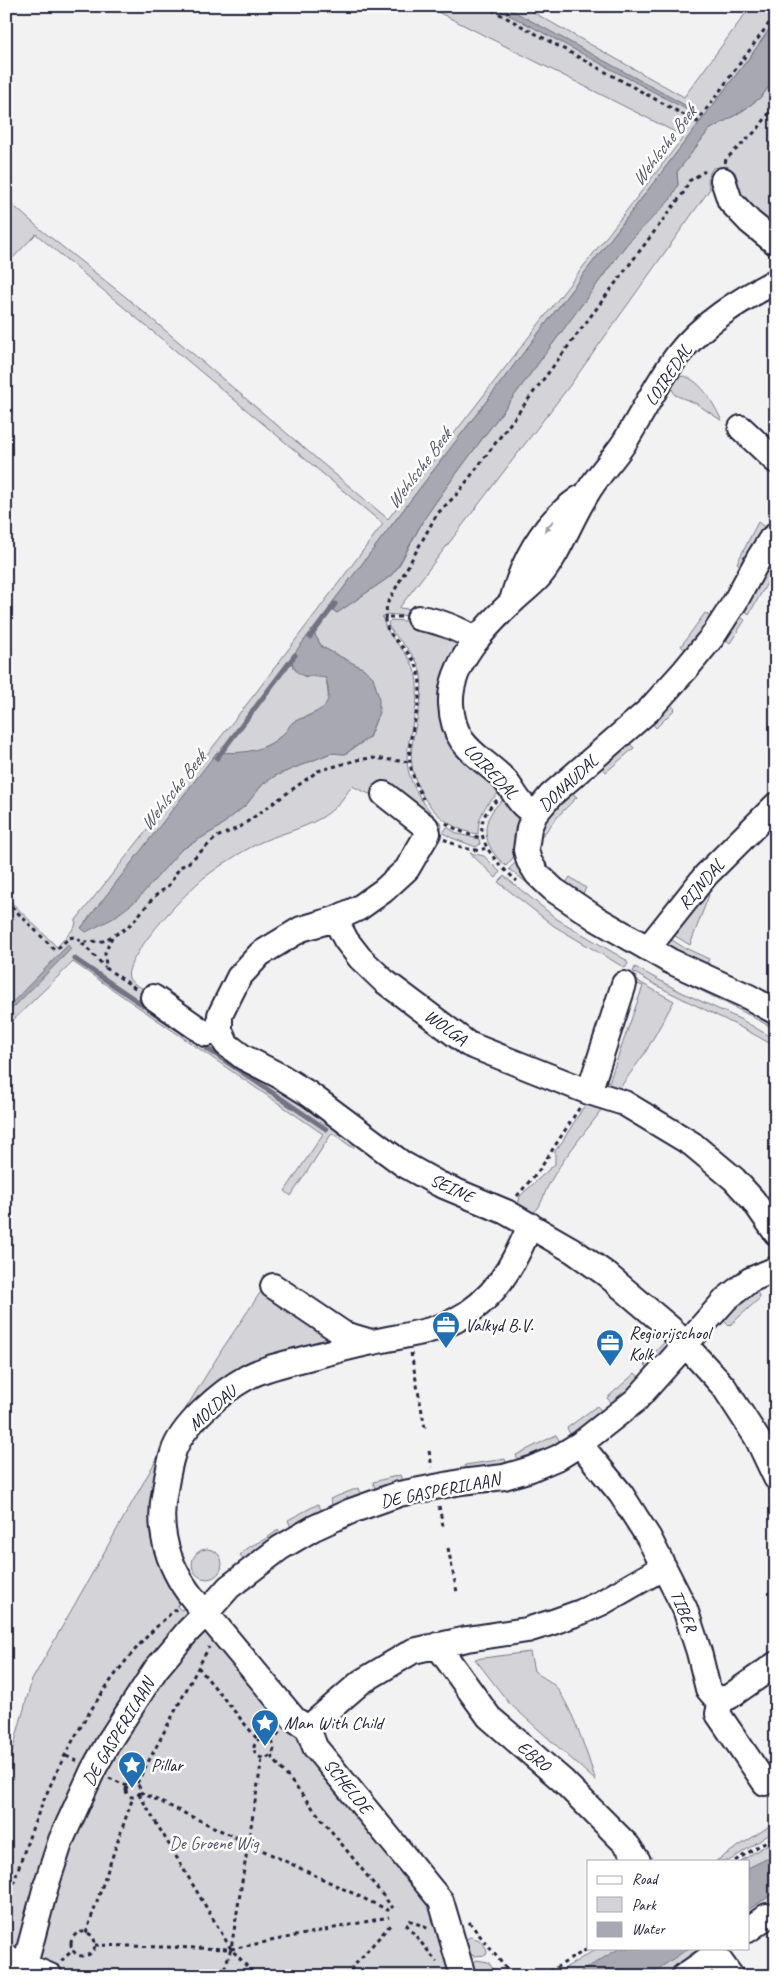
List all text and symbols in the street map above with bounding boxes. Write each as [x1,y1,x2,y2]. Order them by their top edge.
water label: Wehlsche Beek [626,98,704,191]
street label: LOIREDAL [640,339,697,410]
water label: Wehlsche Beek [381,421,459,514]
one-way arrow [544,520,555,533]
street label: LOIREDAL [459,739,524,804]
water label: Wehlsche Beek [135,743,214,835]
street label: DONAUDAL [534,749,603,816]
street label: RIJNDAL [673,854,729,914]
street label: WOLGA [420,1004,472,1050]
street label: SEINE [427,1168,479,1208]
office icon: Valkyd B.V. [431,1310,461,1349]
place label: Valkyd B.V. [465,1314,534,1336]
place label: Regiorijschool Kolk [629,1322,713,1365]
office icon: Regiorijschool Kolk [595,1328,625,1367]
street label: MOLDAU [184,1379,243,1435]
street label: DE GASPERILAAN [379,1467,505,1512]
street label: TIBER [666,1587,703,1636]
street label: DE GASPERILAAN [77,1672,160,1789]
place icon: Man With Child [250,1708,280,1747]
place label: Man With Child [284,1712,386,1734]
street label: EBRO [513,1736,557,1778]
place icon: Pillar [117,1750,147,1789]
place label: Pillar [151,1754,184,1776]
street label: SCHELDE [319,1754,378,1820]
park label: De Groene Wig [169,1832,260,1854]
legend [587,1860,750,1950]
text: Road [632,1870,659,1889]
text: Park [632,1896,657,1915]
text: Water [632,1920,666,1939]

